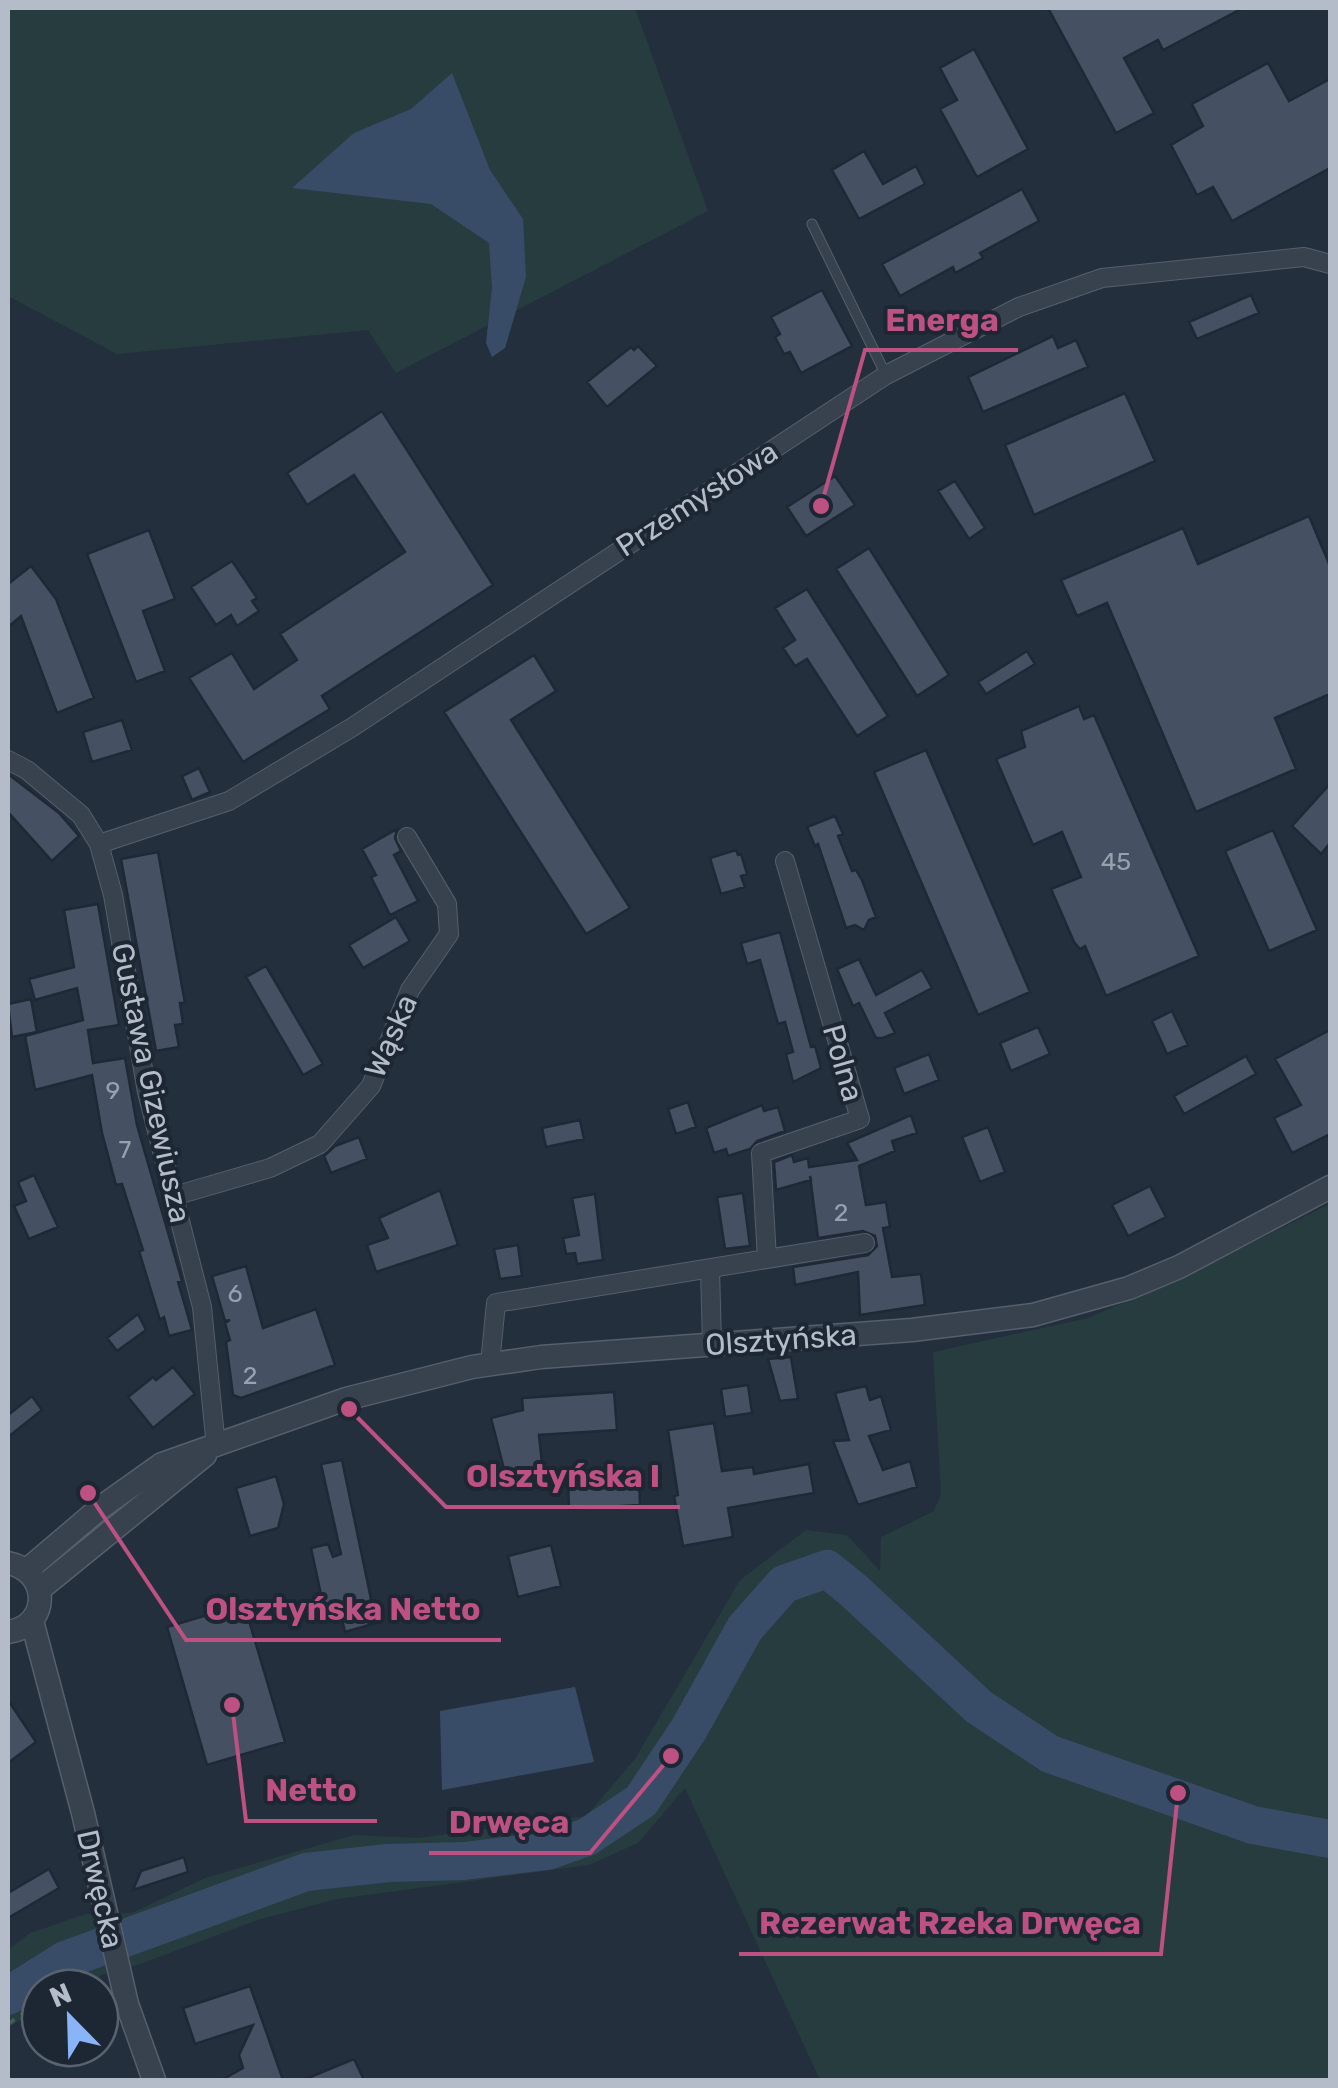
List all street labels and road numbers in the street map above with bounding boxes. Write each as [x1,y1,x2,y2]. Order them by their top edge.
street label: Przemysłowa [609,433,785,565]
street label: Gustawa Gizewiusza [104,940,198,1226]
street label: Wąska [357,989,425,1083]
street label: Polna [815,1020,871,1106]
street label: Olsztyńska [704,1317,858,1363]
street label: Drwęcka [69,1826,131,1952]

